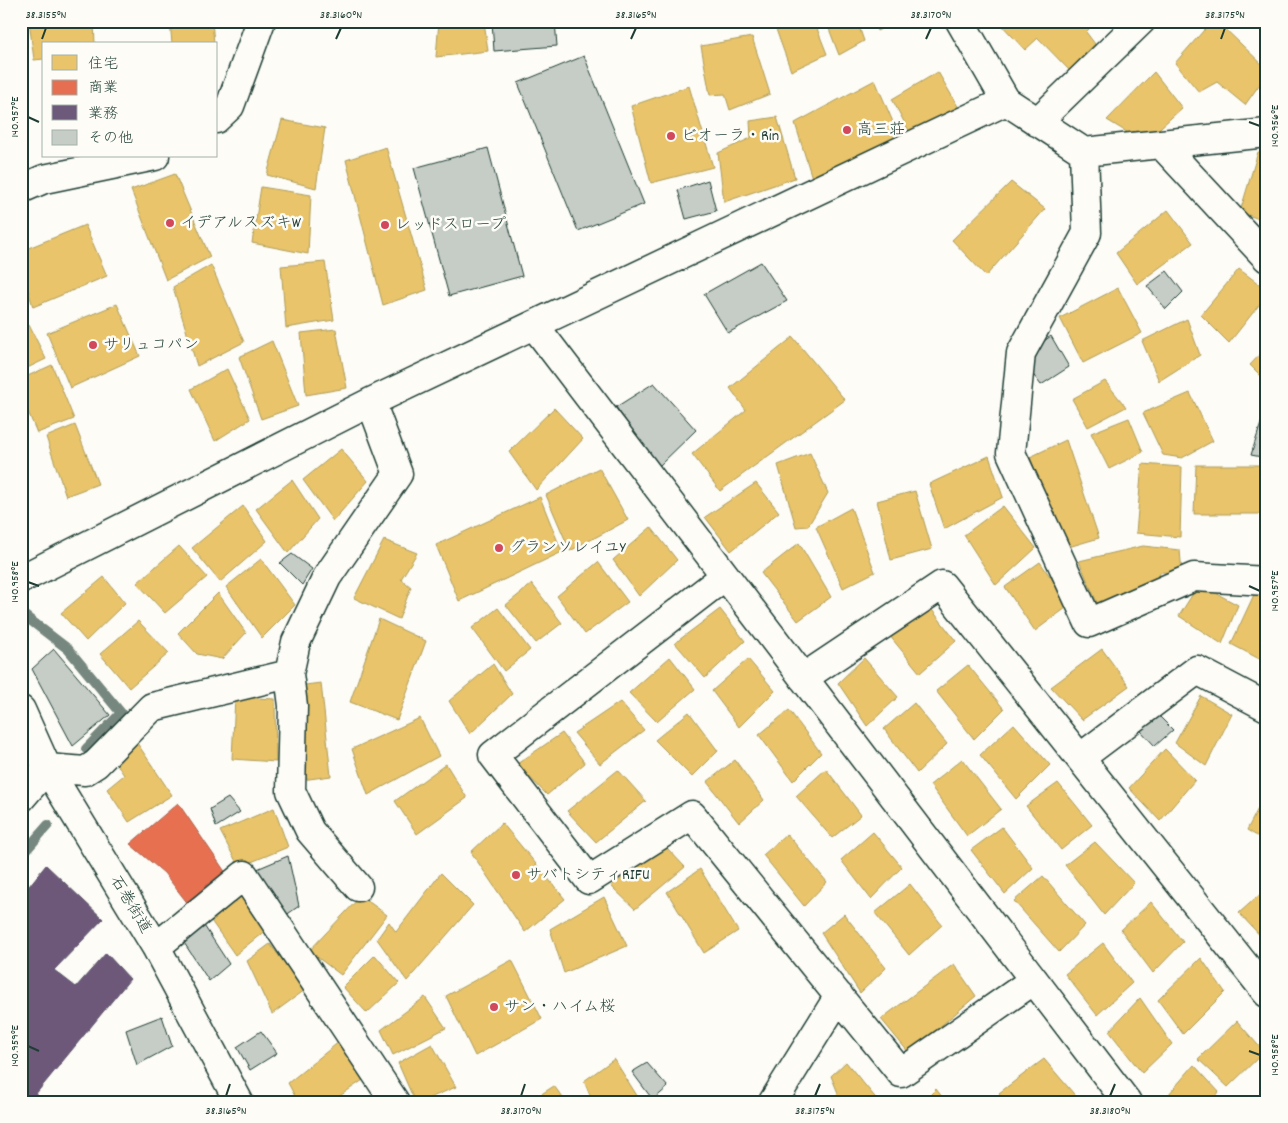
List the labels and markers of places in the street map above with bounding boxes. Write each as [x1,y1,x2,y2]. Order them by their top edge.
place label: 高三荘 [857,119,905,142]
marker: 高三荘 [841,124,853,136]
place label: ビオーラ・Rin [681,125,779,148]
marker: ビオーラ・Rin [665,130,677,142]
place label: イデアルスズキW [180,212,302,235]
place label: レッドスロープ [395,214,506,237]
marker: イデアルスズキW [164,217,176,229]
marker: レッドスロープ [379,219,391,231]
place label: サリュコパン [103,334,199,357]
marker: サリュコパン [87,339,99,351]
place label: グランソレイユY [509,537,627,560]
marker: グランソレイユY [493,542,505,554]
place label: サバトシティRIFU [526,864,650,887]
marker: サバトシティRIFU [510,869,522,881]
place label: サン・ハイム桜 [504,996,615,1019]
marker: サン・ハイム桜 [488,1001,500,1013]

